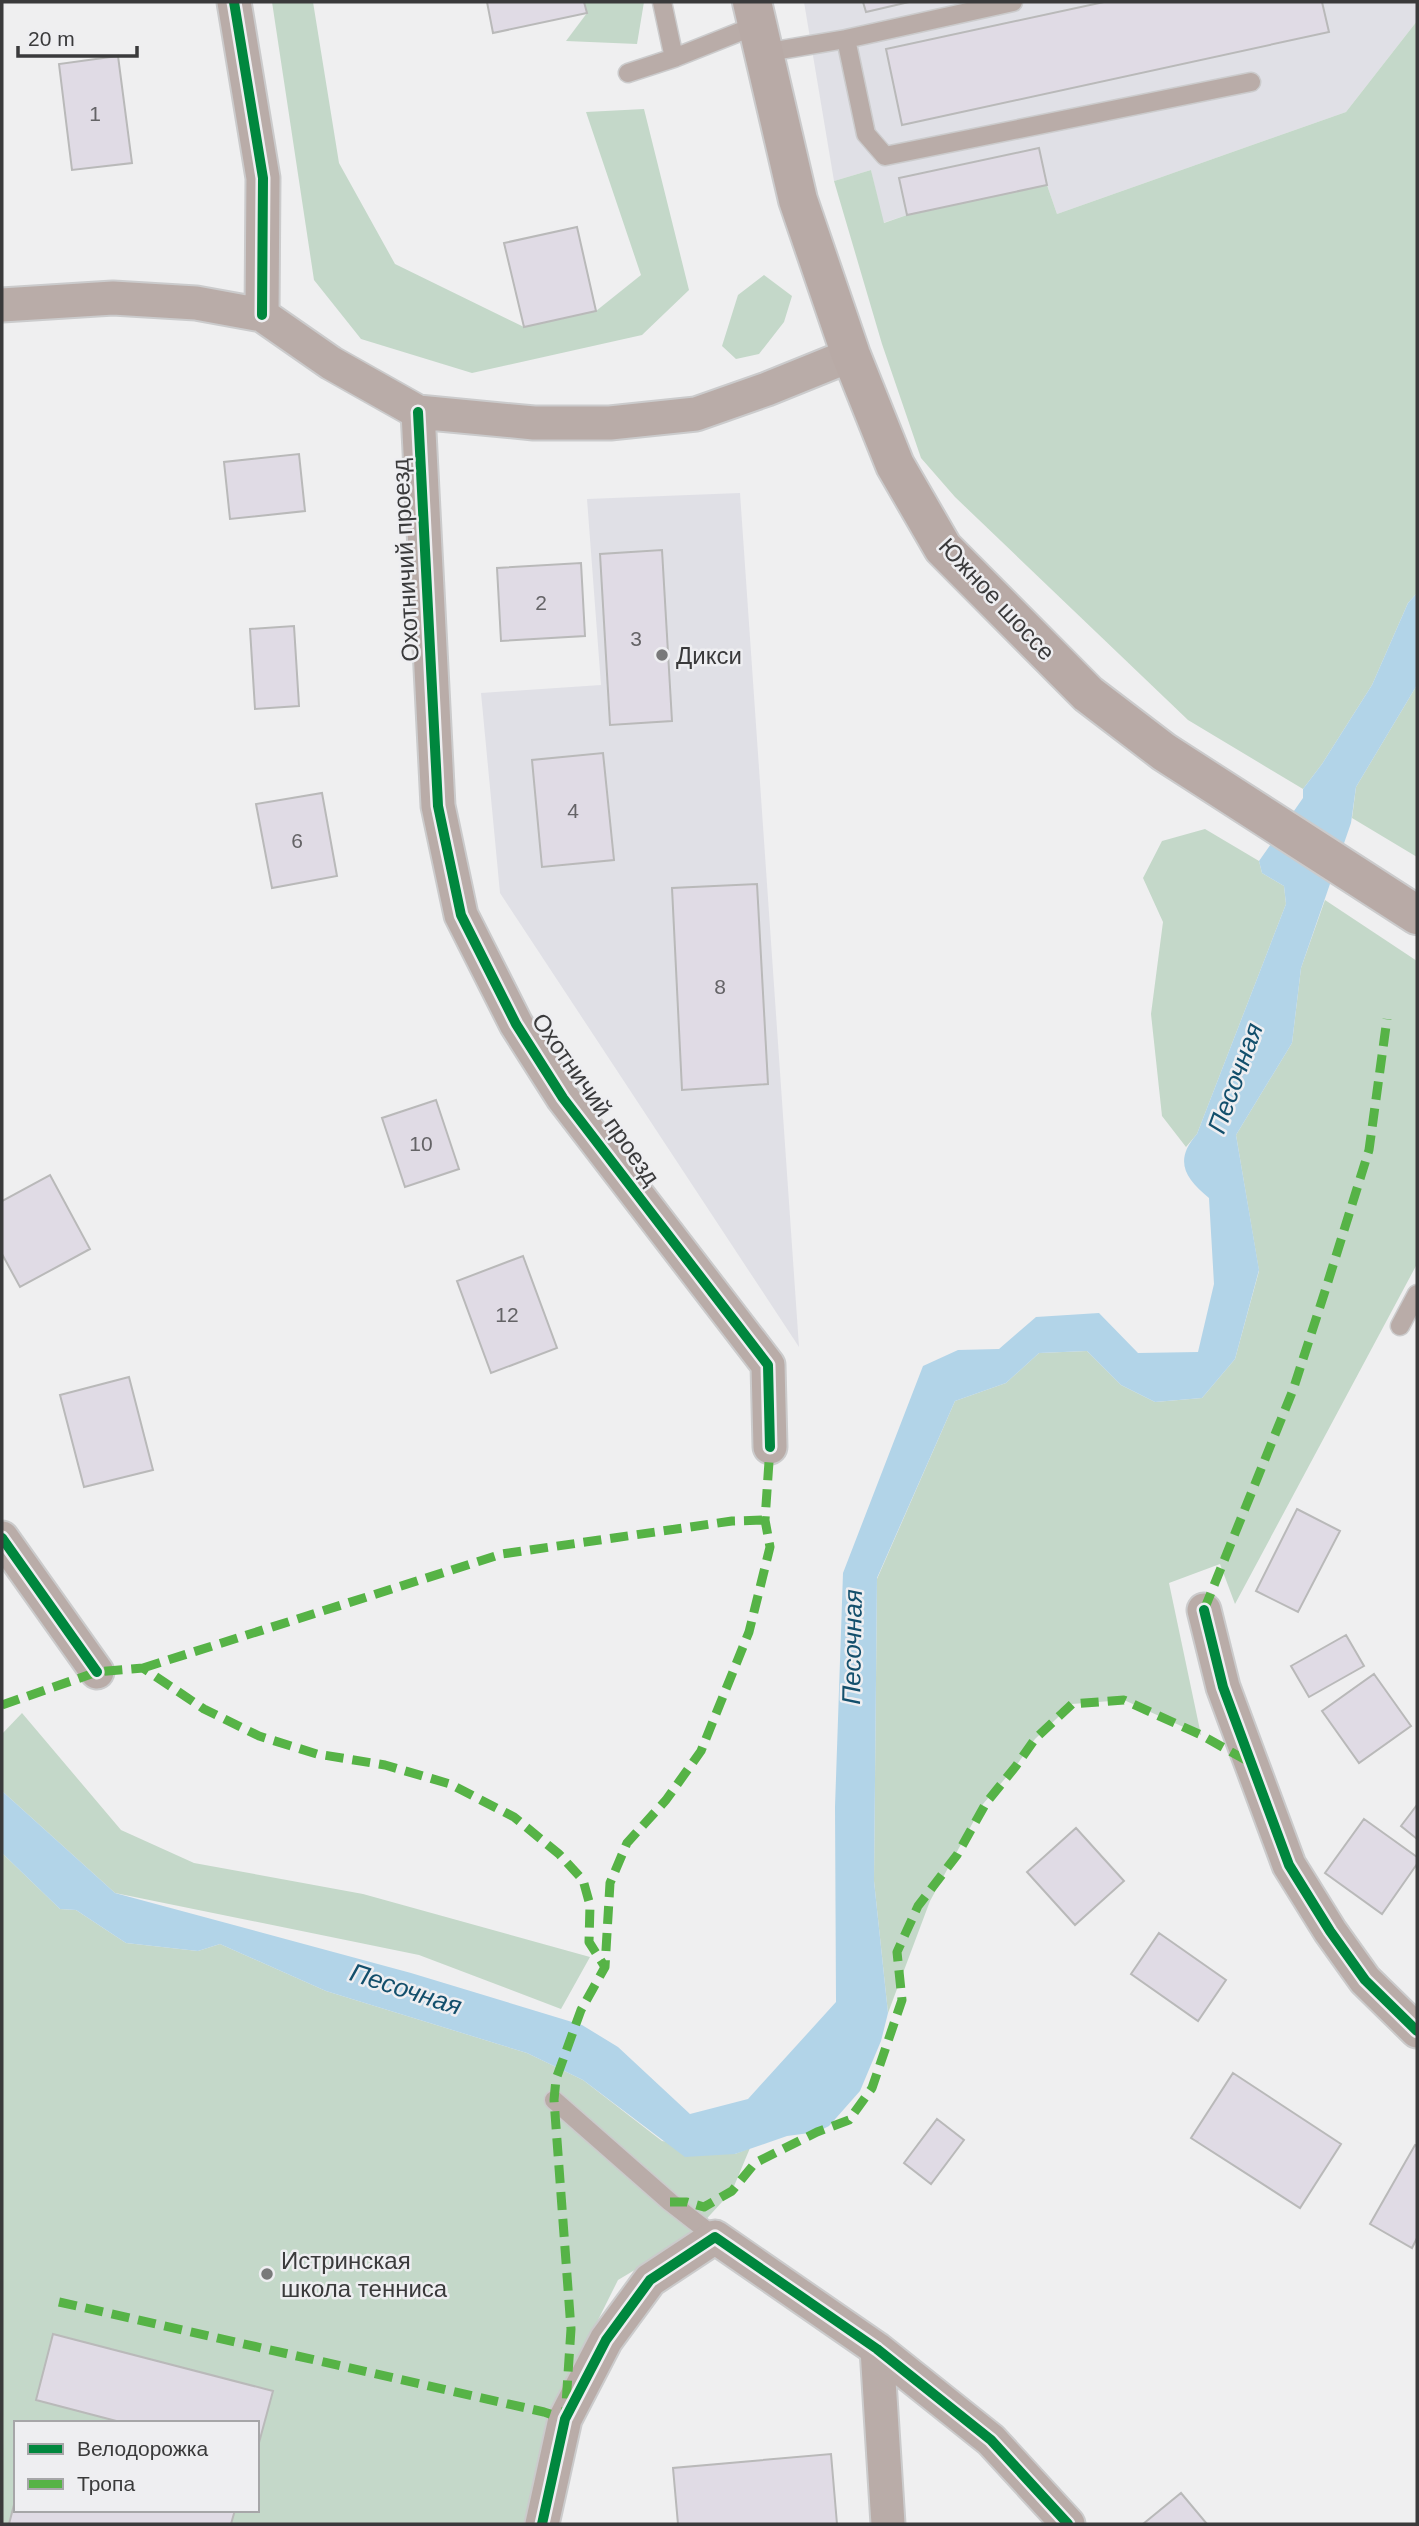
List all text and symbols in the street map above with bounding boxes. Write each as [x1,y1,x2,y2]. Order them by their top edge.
scale bar [18,14,136,58]
text: 20 m [28,27,75,50]
house number: 1 [89,102,101,125]
street label: Охотничий проезд [386,458,424,662]
street label: Южное шоссе [934,532,1060,666]
house number: 2 [535,591,547,614]
house number: 3 [630,627,642,650]
place label: Дикси [676,642,742,669]
marker: Дикси [654,647,670,663]
house number: 4 [567,799,579,822]
house number: 6 [291,829,303,852]
house number: 8 [714,975,726,998]
street label: Охотничий проезд [527,1008,665,1190]
water label: Песочная [1201,1019,1269,1137]
house number: 10 [409,1132,433,1155]
house number: 12 [495,1303,519,1326]
water label: Песочная [836,1589,868,1705]
water label: Песочная [346,1957,466,2021]
place label: Истринская школа тенниса [281,2247,448,2302]
marker: Истринская школа тенниса [259,2266,275,2282]
legend [14,2421,259,2512]
text: Велодорожка [77,2437,208,2460]
text: Тропа [77,2472,135,2495]

